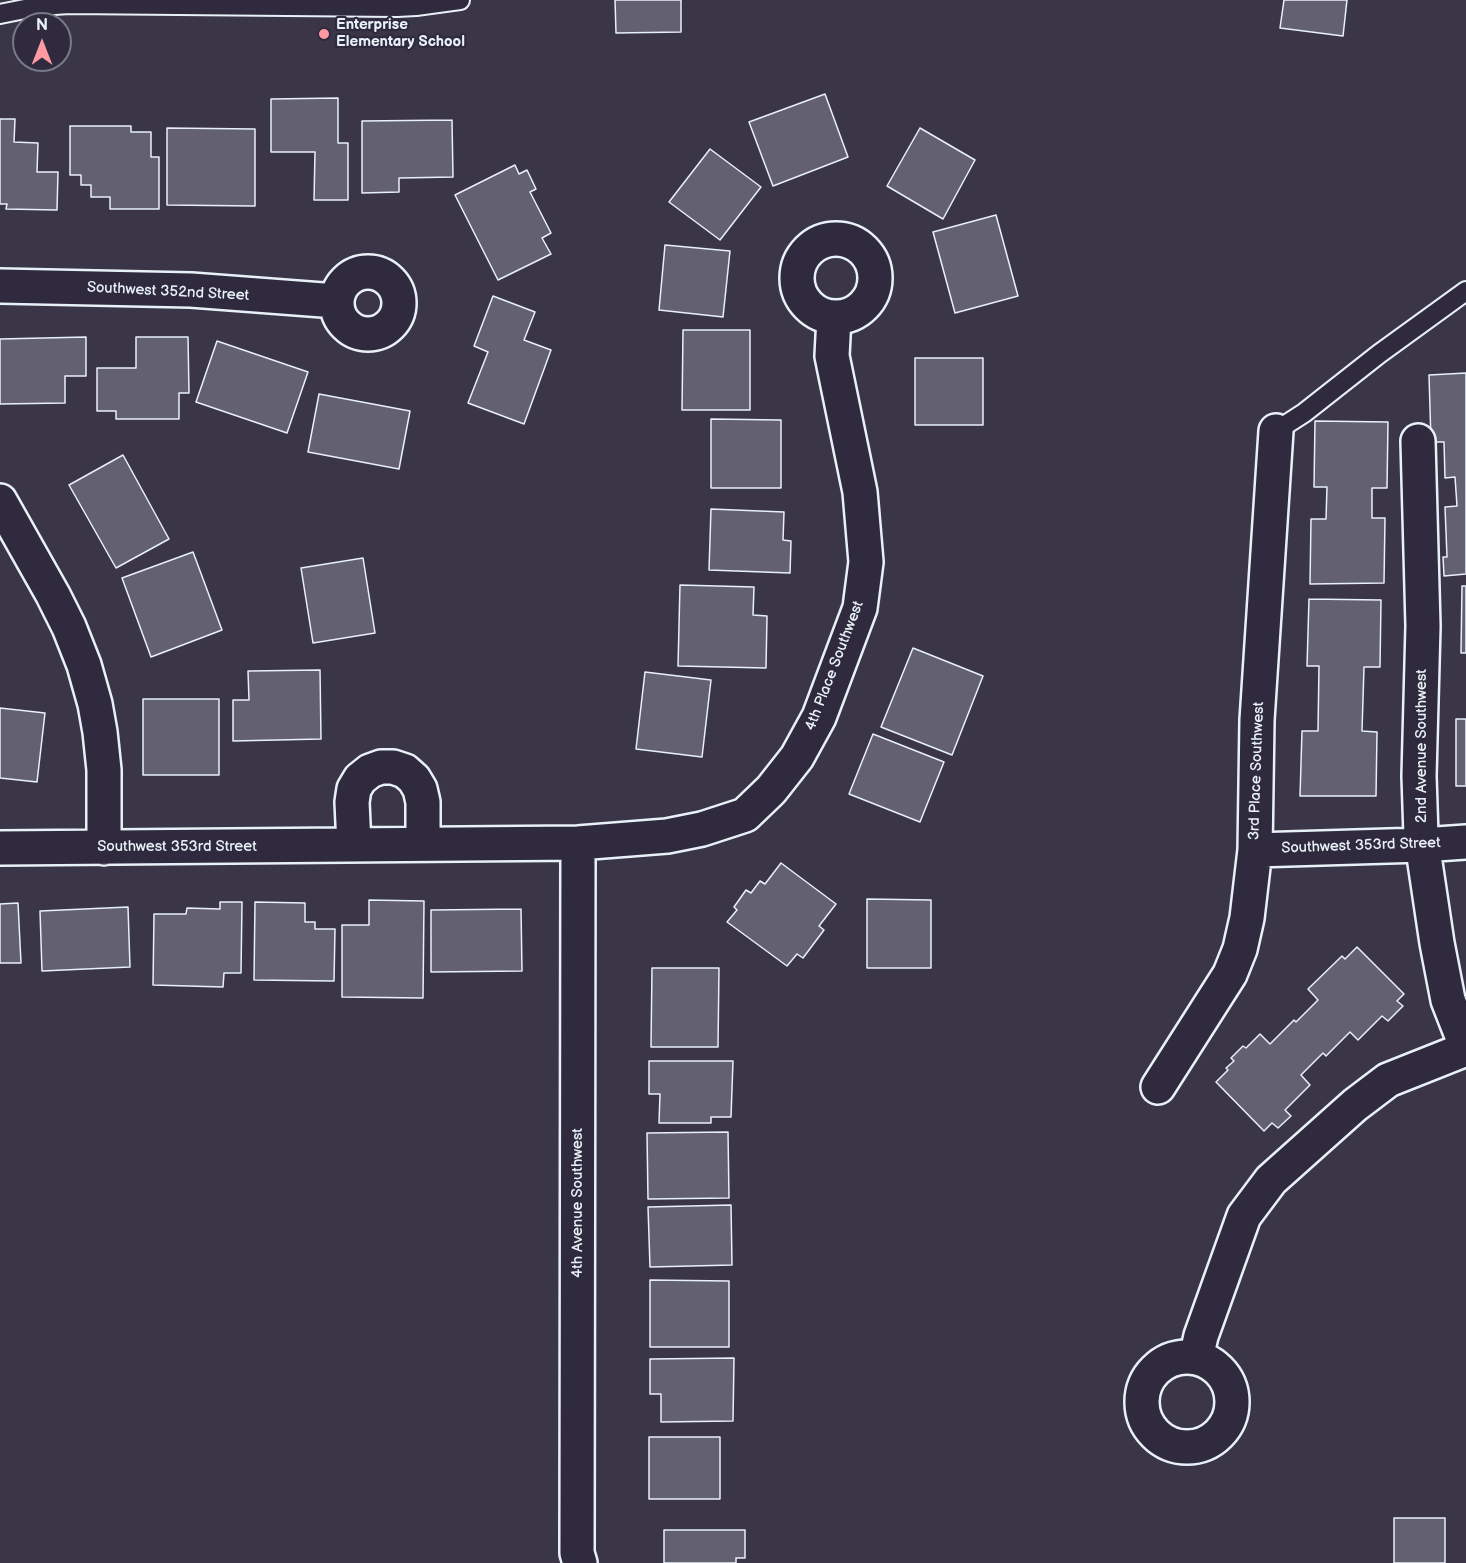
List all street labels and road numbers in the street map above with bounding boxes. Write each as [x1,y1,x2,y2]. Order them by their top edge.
street label: Southwest 352nd Street [86,279,250,305]
street label: 4th Place Southwest [802,599,868,733]
street label: 2nd Avenue Southwest [1413,669,1431,823]
street label: 3rd Place Southwest [1246,701,1268,841]
street label: Southwest 353rd Street [1281,834,1441,858]
street label: Southwest 353rd Street [97,838,257,856]
street label: 4th Avenue Southwest [569,1128,587,1278]

